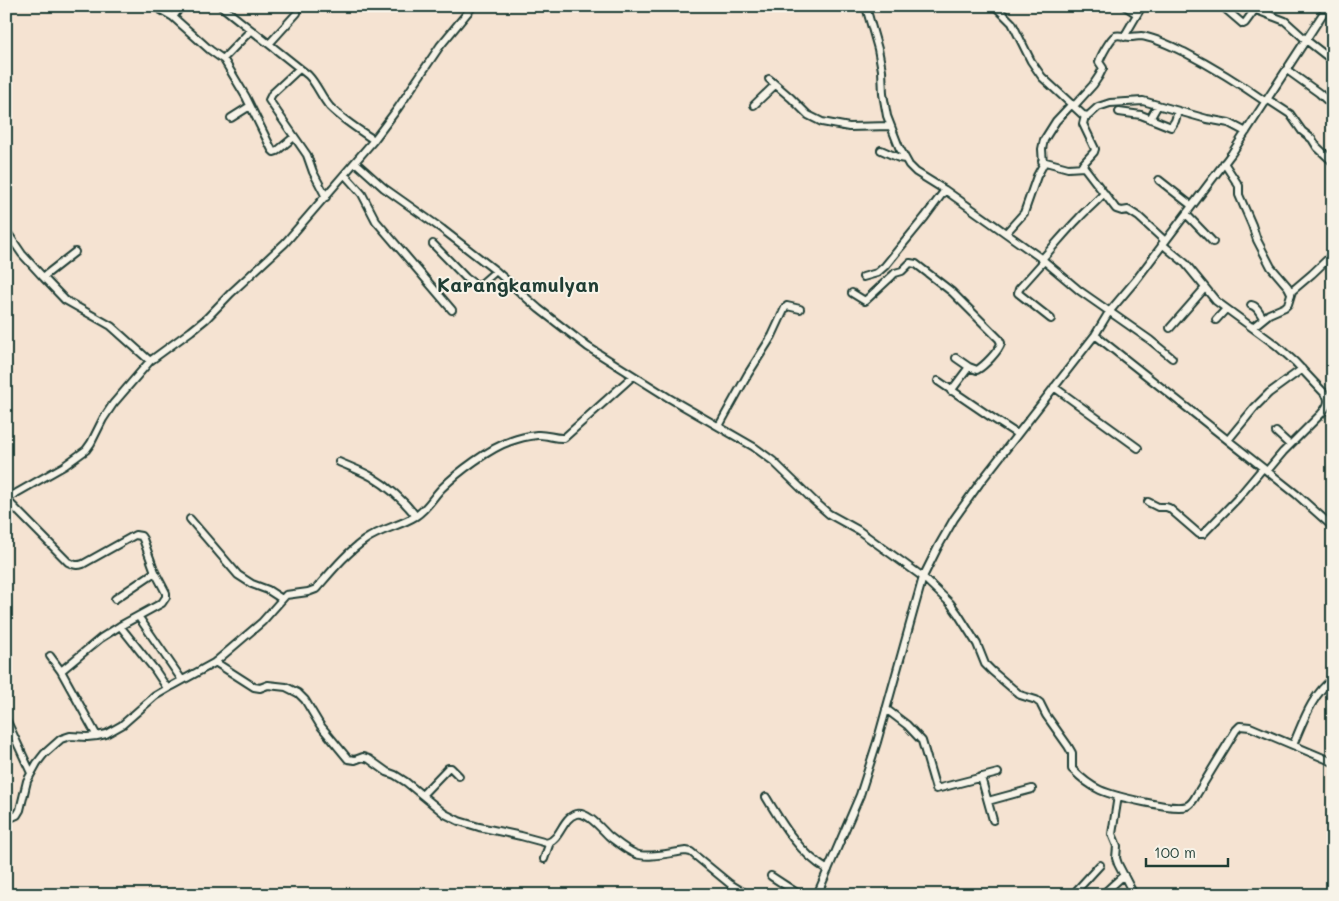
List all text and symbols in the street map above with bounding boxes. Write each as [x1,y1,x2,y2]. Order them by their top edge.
district label: Karangkamulyan [437,271,599,297]
scale bar [1146,836,1229,868]
text: 100 m [1154,842,1196,862]

